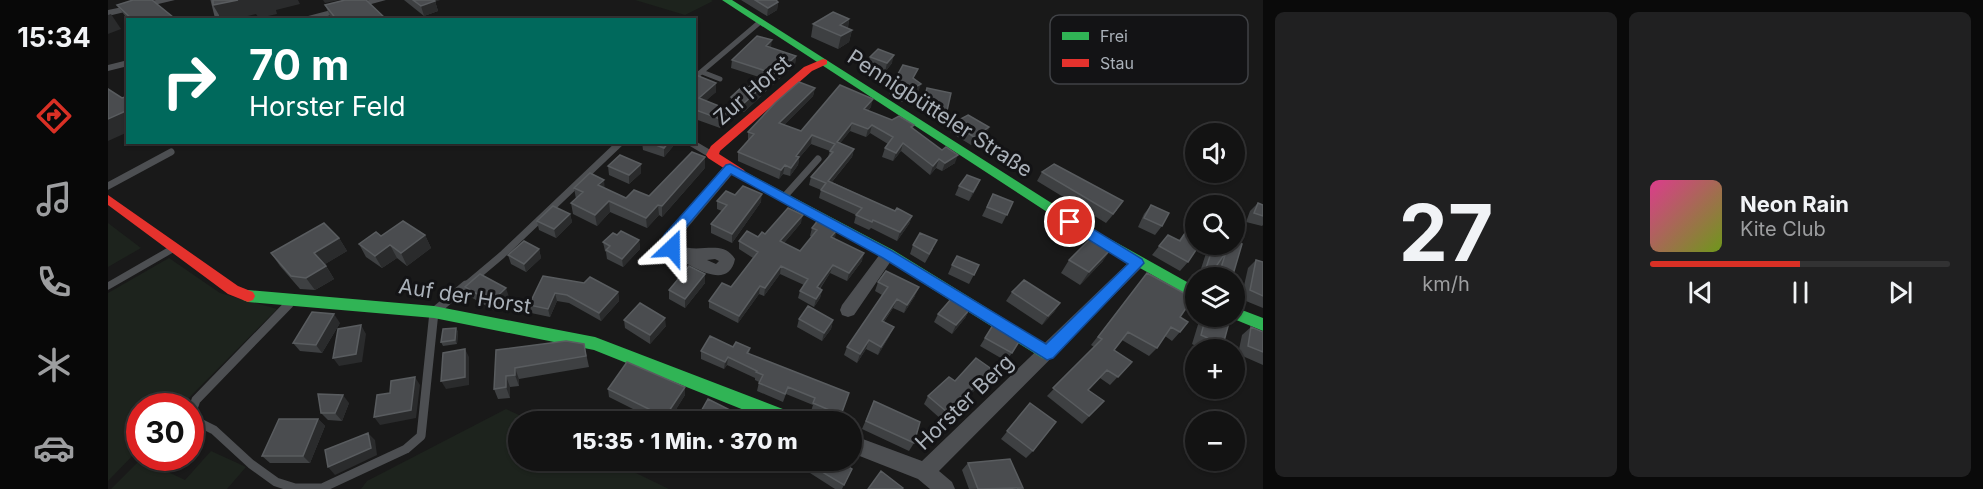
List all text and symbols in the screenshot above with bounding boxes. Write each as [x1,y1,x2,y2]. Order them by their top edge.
legend [1050,15,1248,84]
text: 15:34 [17,21,91,54]
text: Frei [1100,26,1128,46]
text: 70 m [249,39,349,90]
icon: right [150,42,228,120]
street label: Pennigbütteler Straße [843,44,1037,182]
street label: Zur Horst [709,50,796,130]
text: Stau [1100,53,1134,73]
text: Horster Feld [249,90,405,123]
icon: directions [33,95,75,137]
map controls [1185,123,1245,471]
button: sound [1185,123,1245,183]
icon: music [33,178,75,220]
text: 27 [1399,185,1493,280]
text: Neon Rain [1740,191,1849,217]
button: search [1185,195,1245,255]
pin [1044,196,1095,247]
icon: arrive [1053,205,1086,238]
position arrow [640,216,704,280]
text: Kite Club [1740,217,1826,241]
icon: phone [33,261,75,303]
button: layers [1185,267,1245,327]
text: km/h [1422,272,1470,296]
street label: Auf der Horst [397,273,533,319]
icon: previous [1684,276,1717,309]
icon: pause [1784,276,1817,309]
icon: next [1884,276,1917,309]
button: + [1185,339,1245,399]
icon: climate [33,344,75,386]
street label: Horster Berg [910,349,1018,455]
speed limit sign: 30 [126,393,204,471]
button: − [1185,411,1245,471]
icon: car [33,427,75,469]
text: 15:35 · 1 Min. · 370 m [572,428,798,454]

